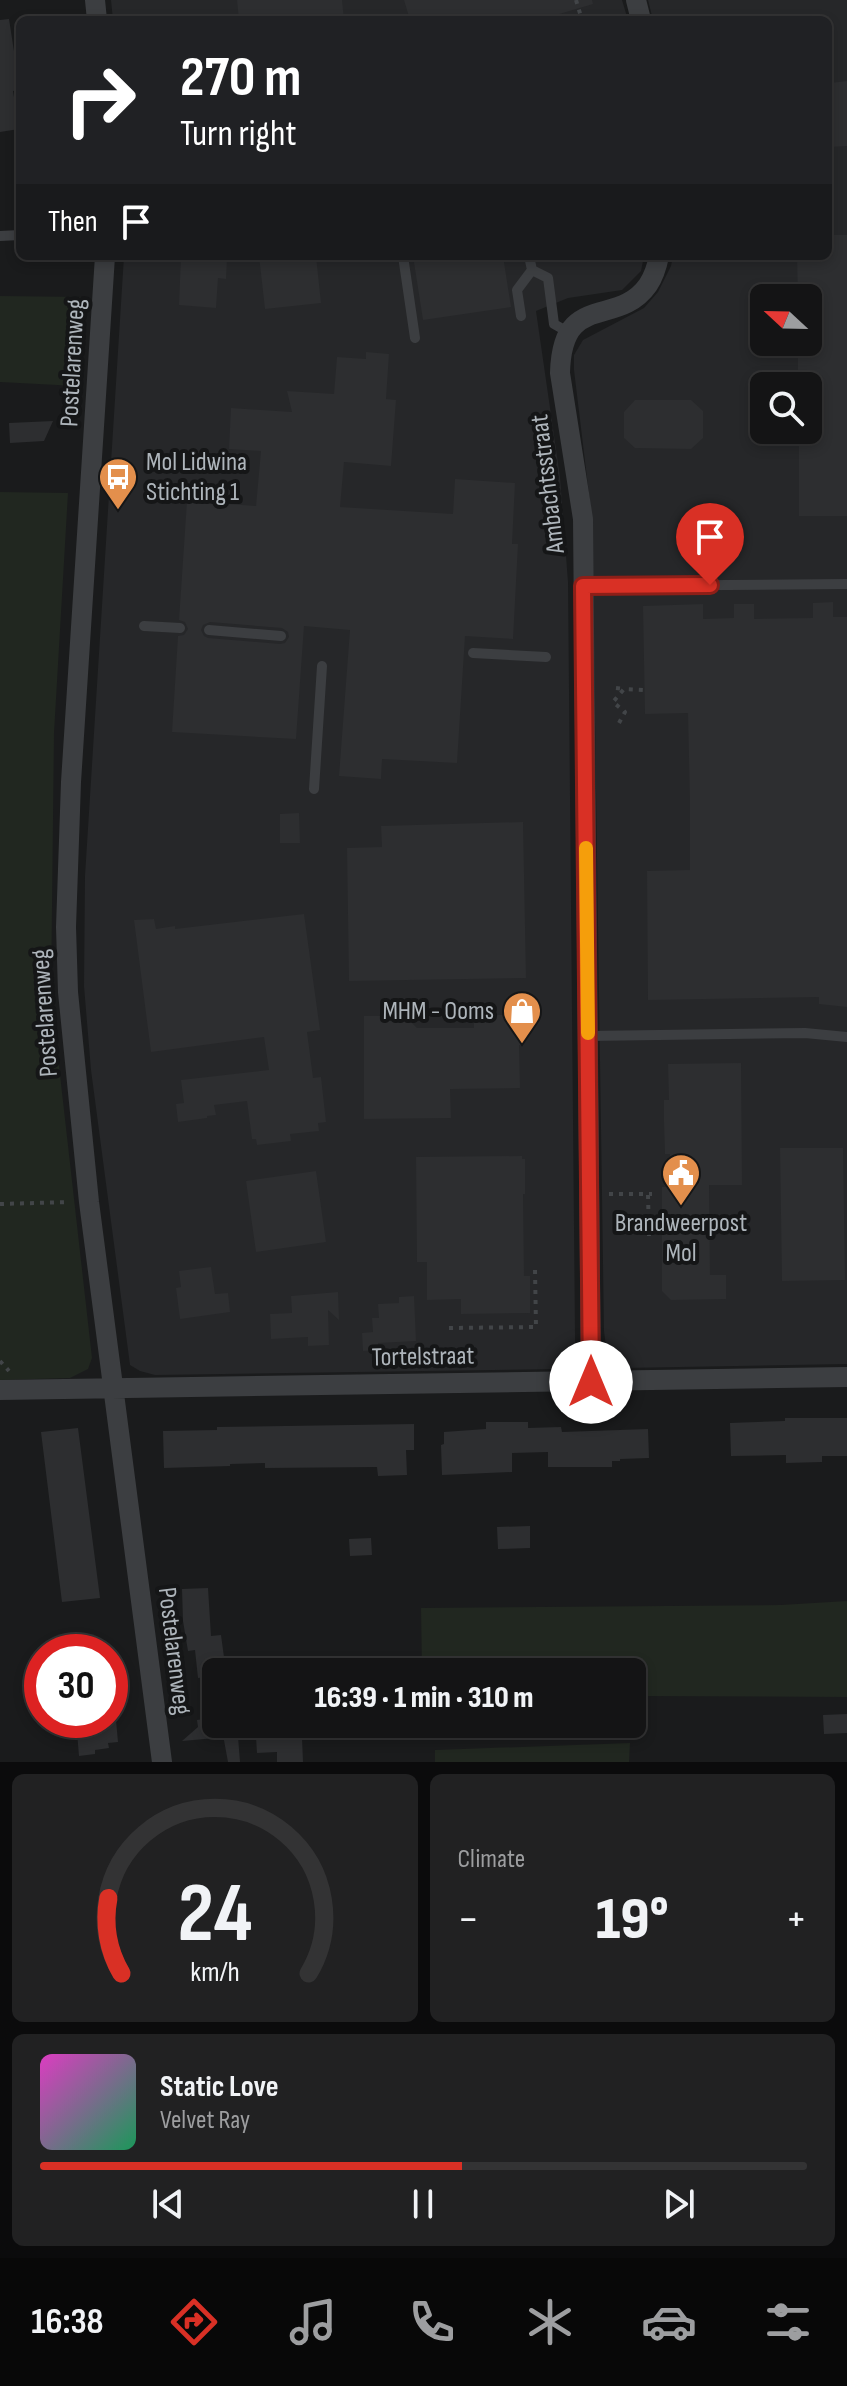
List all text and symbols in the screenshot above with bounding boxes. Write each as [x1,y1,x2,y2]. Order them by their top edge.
text: 270 m [180,45,301,112]
icon: right [48,48,152,152]
text: Turn right [180,113,297,156]
icon: arrive [114,200,158,244]
text: Then [48,204,98,240]
north arrow [750,284,822,356]
map controls [750,284,822,444]
street label: Postelarenweg [54,298,92,428]
button: search [750,372,822,444]
street label: Ambachtsstraat [524,413,572,556]
place label: Mol Lidwina Stichting 1 [146,447,247,508]
bus stop icon: Mol Lidwina Stichting 1 [97,456,139,511]
pin [676,503,744,585]
icon: arrive [688,515,732,559]
street label: Postelarenweg [25,948,65,1078]
shop icon: MHM - Ooms [501,990,543,1045]
place label: MHM - Ooms [382,996,494,1027]
public building icon: Brandweerpost Mol [660,1152,702,1207]
place label: Brandweerpost Mol [615,1208,747,1269]
position arrow [549,1340,633,1424]
street label: Tortelstraat [371,1341,475,1373]
street label: Postelarenweg [151,1586,197,1716]
speed limit sign: 30 [24,1634,128,1738]
text: 16:39 · 1 min · 310 m [314,1680,534,1716]
text: Climate [458,1844,525,1875]
text: 24 [177,1865,252,1965]
text: 19° [596,1884,669,1956]
text: − [458,1893,479,1946]
text: + [785,1893,807,1946]
text: km/h [190,1955,239,1990]
text: Static Love [160,2069,279,2105]
text: Velvet Ray [160,2105,250,2136]
icon: previous [146,2182,190,2226]
icon: pause [401,2182,445,2226]
icon: next [657,2182,701,2226]
icon: directions [166,2294,222,2350]
icon: music [285,2294,341,2350]
icon: phone [404,2294,460,2350]
icon: climate [522,2294,578,2350]
icon: car [641,2294,697,2350]
icon: filters [760,2294,816,2350]
text: 16:38 [31,2301,104,2344]

